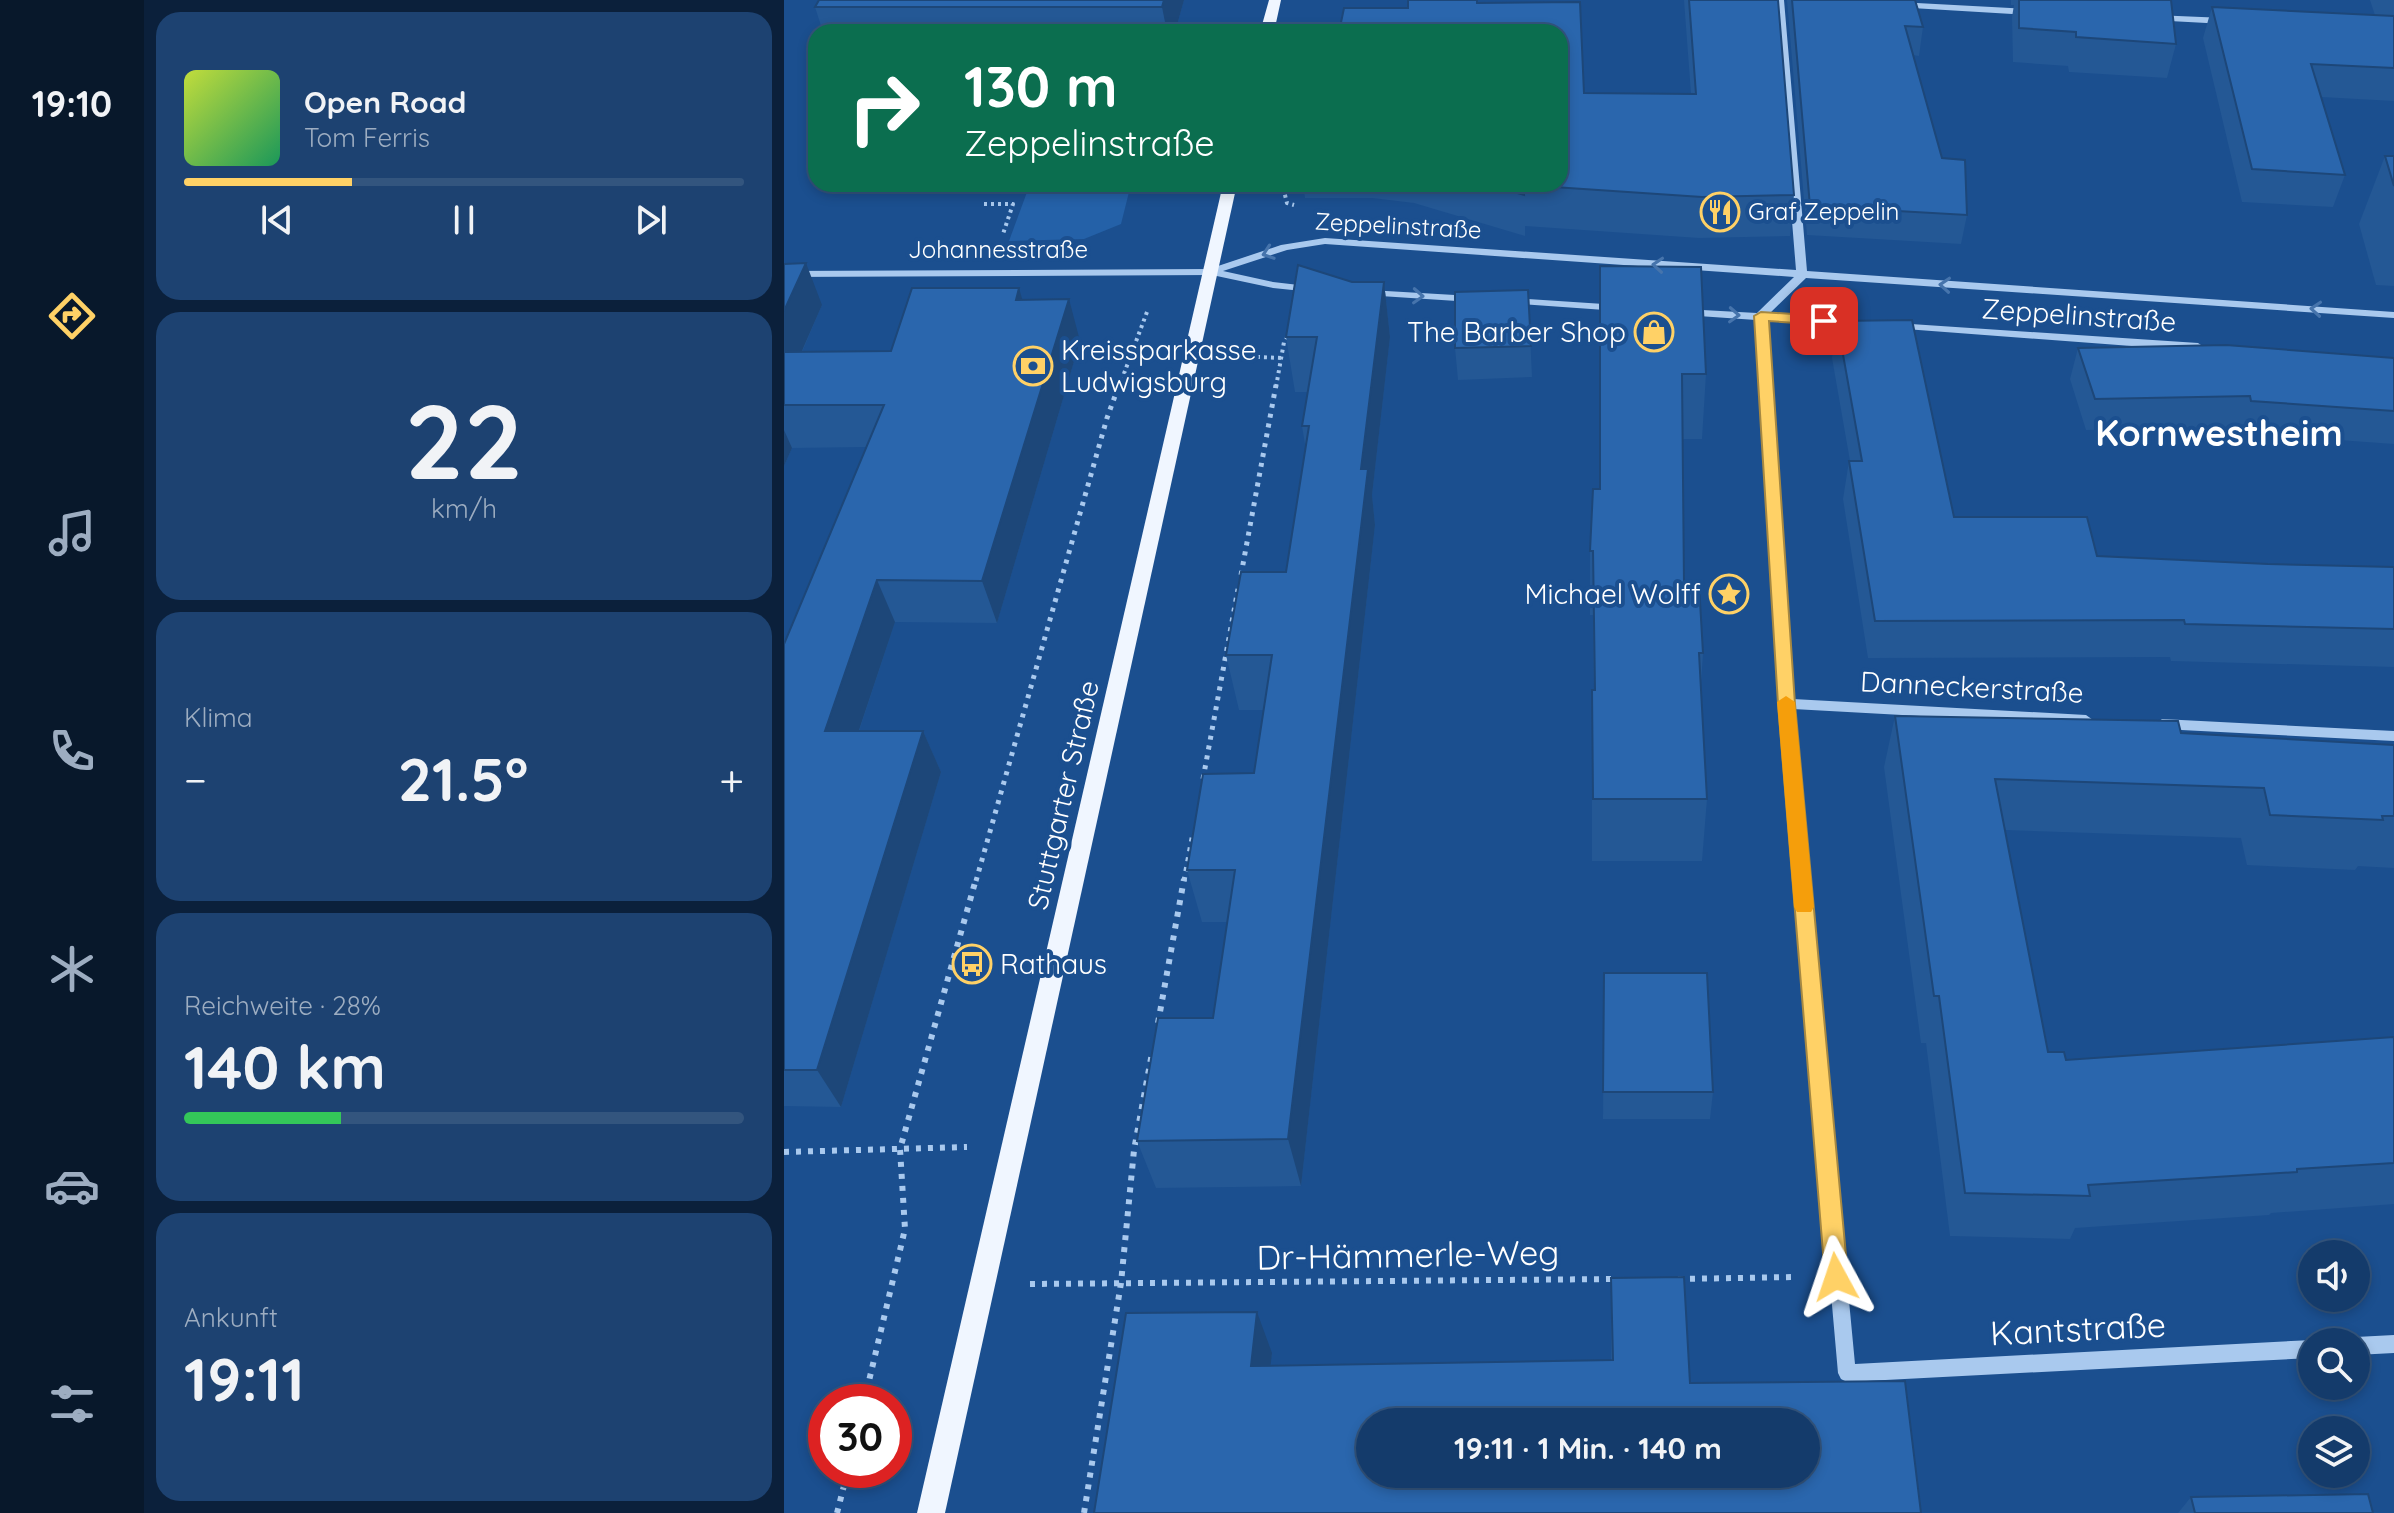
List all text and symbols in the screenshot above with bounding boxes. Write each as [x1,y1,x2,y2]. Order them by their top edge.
text: 130 m [964,51,1118,121]
icon: right [832,56,936,160]
text: 19:10 [32,81,112,126]
text: Open Road [304,83,466,121]
text: Zeppelinstraße [964,120,1215,165]
text: Tom Ferris [304,121,430,154]
restaurant icon: Graf Zeppelin [1699,191,1741,233]
place label: Graf Zeppelin [1748,196,1899,226]
icon: previous [255,198,299,242]
icon: pause [442,198,486,242]
icon: next [629,198,673,242]
street label: Zeppelinstraße [1314,206,1482,244]
street label: Johannesstraße [908,234,1088,264]
one-way arrow [1262,243,1276,259]
one-way arrow [1651,257,1664,274]
one-way arrow [1938,277,1951,294]
one-way arrow [1412,287,1425,304]
pin [1790,287,1858,355]
icon: directions [44,288,100,344]
street label: Zeppelinstraße [1981,290,2177,339]
icon: arrive [1802,299,1846,343]
one-way arrow [2309,301,2322,318]
one-way arrow [1728,306,1741,323]
shop icon: The Barber Shop [1633,311,1675,353]
place label: The Barber Shop [1407,314,1626,349]
place label: Kreissparkasse Ludwigsburg [1061,332,1257,399]
bank icon: Kreissparkasse Ludwigsburg [1012,345,1054,387]
text: 22 [405,375,523,505]
district label: Kornwestheim [2095,410,2343,455]
text: km/h [431,492,497,525]
icon: music [44,505,100,561]
place icon: Michael Wolff [1708,573,1750,615]
place label: Michael Wolff [1524,576,1701,611]
street label: Danneckerstraße [1859,663,2085,710]
street label: Stuttgarter Straße [1019,677,1106,913]
text: Klima [184,701,253,734]
icon: phone [44,723,100,779]
text: 21.5° [398,741,528,816]
text: − [184,752,207,807]
text: + [719,752,744,807]
icon: climate [44,941,100,997]
bus stop icon: Rathaus [951,943,993,985]
place label: Rathaus [1000,946,1107,981]
text: Reichweite · 28% [184,989,381,1022]
text: 140 km [184,1029,386,1104]
icon: car [44,1158,100,1214]
street label: Dr-Hämmerle-Weg [1256,1230,1560,1279]
position arrow [1794,1235,1878,1319]
map controls [2298,1240,2370,1488]
button: sound [2298,1240,2370,1312]
text: Ankunft [184,1301,278,1334]
street label: Kantstraße [1989,1302,2167,1355]
button: search [2298,1328,2370,1400]
text: 19:11 [184,1341,304,1416]
icon: filters [44,1376,100,1432]
speed limit sign: 30 [808,1384,912,1488]
button: layers [2298,1416,2370,1488]
text: 19:11 · 1 Min. · 140 m [1454,1429,1722,1467]

